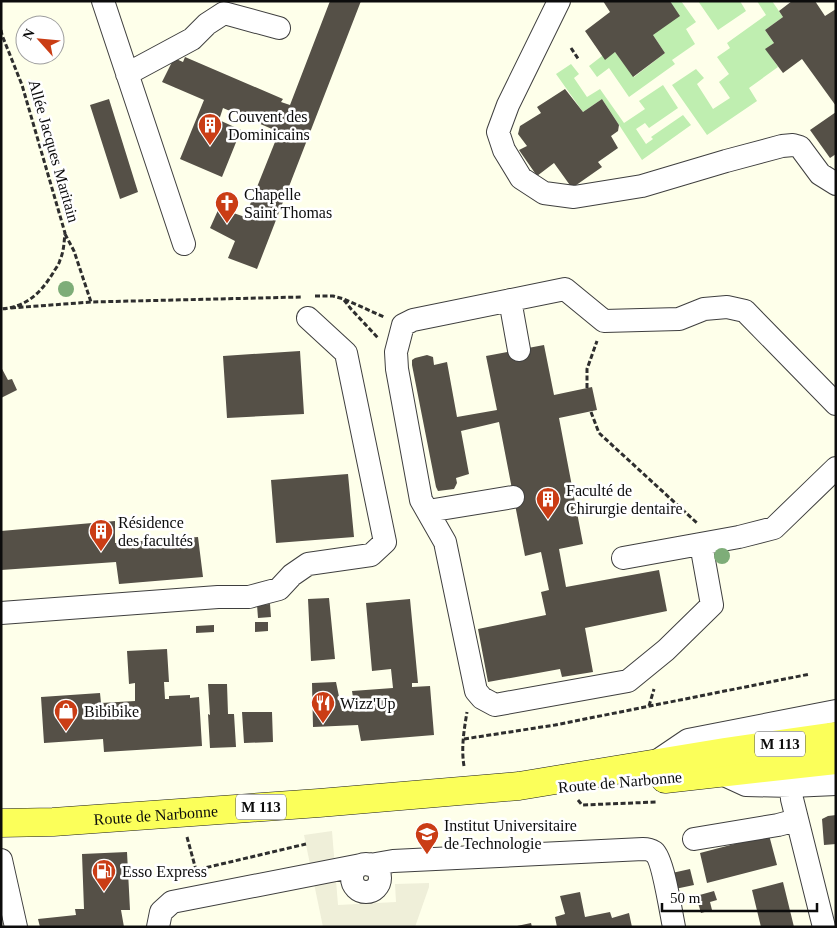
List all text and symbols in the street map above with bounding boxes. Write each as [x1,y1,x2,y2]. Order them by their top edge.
north arrow [15,15,65,65]
text: N [20,26,38,42]
street label: Allée Jacques Maritain [25,78,82,225]
place label: Couvent des Dominicains [228,108,310,143]
building icon: Couvent des Dominicains [197,112,223,146]
place label: Chapelle Saint Thomas [244,186,332,221]
church icon: Chapelle Saint Thomas [214,190,240,224]
place label: Faculté de Chirurgie dentaire [566,482,683,518]
building icon: Faculté de Chirurgie dentaire [535,486,561,520]
place label: Résidence des facultés [118,514,193,549]
building icon: Résidence des facultés [88,518,114,552]
restaurant icon: Wizz'Up [310,690,336,724]
place label: Wizz'Up [340,695,396,713]
shop icon: Bibibike [53,698,79,732]
place label: Bibibike [84,703,139,720]
road number: M 113 [755,732,805,756]
street label: Route de Narbonne [557,768,683,796]
road number: M 113 [236,794,286,820]
street label: Route de Narbonne [93,802,218,828]
place label: Institut Universitaire de Technologie [444,817,577,853]
school or university icon: Institut Universitaire de Technologie [414,821,440,855]
fuel station icon: Esso Express [91,858,117,892]
place label: Esso Express [122,863,207,881]
scale bar [662,880,817,912]
text: 50 m [670,890,701,906]

